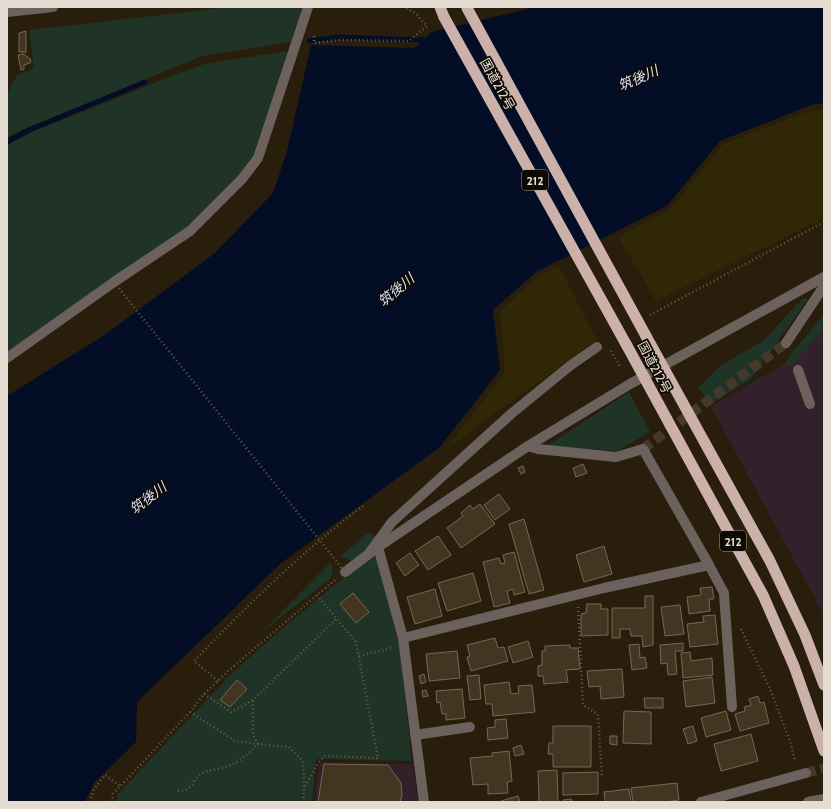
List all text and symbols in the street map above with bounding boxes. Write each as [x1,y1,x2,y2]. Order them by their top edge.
street label: 国道212号 [477,55,519,113]
water label: 筑後川 [615,60,663,95]
road number: 212 [522,170,548,190]
water label: 筑後川 [374,268,419,310]
street label: 国道212号 [635,338,675,396]
water label: 筑後川 [126,477,172,518]
road number: 212 [720,531,746,551]

